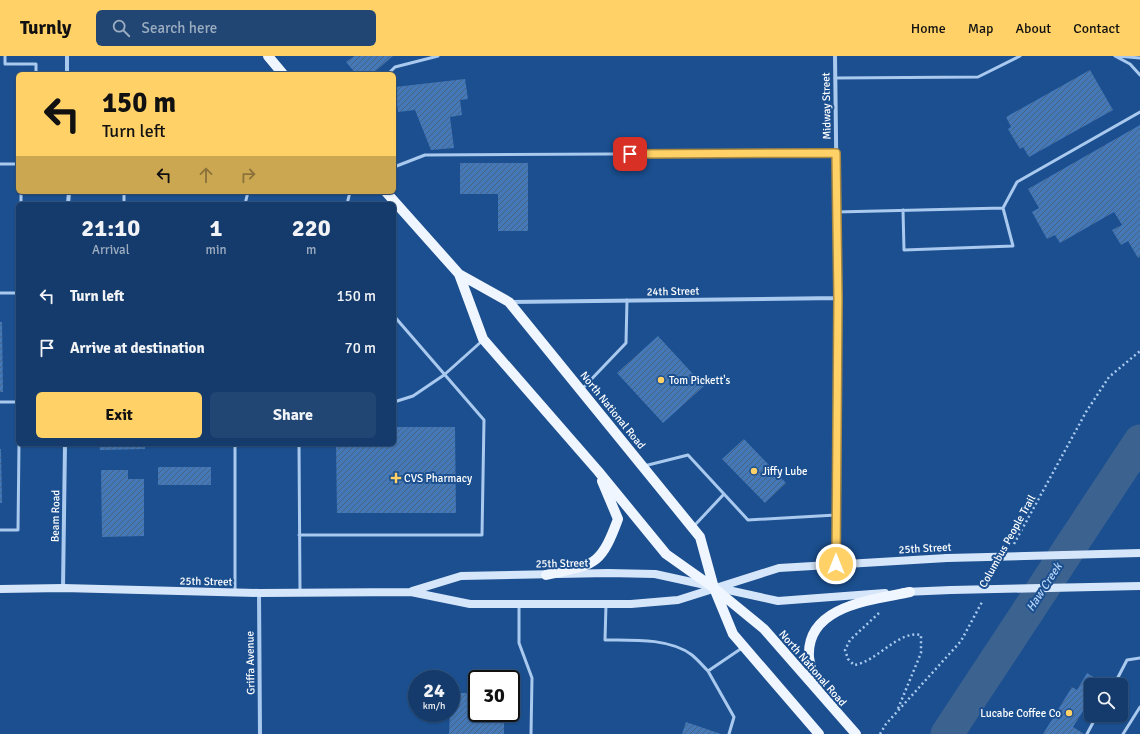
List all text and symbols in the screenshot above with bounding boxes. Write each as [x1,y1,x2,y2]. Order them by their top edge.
search box [96,10,376,46]
text: Turnly [20,16,72,40]
icon: search [110,17,132,39]
text: Search here [142,19,217,37]
text: Home [911,20,946,37]
text: Map [968,20,993,37]
text: About [1015,20,1051,37]
text: Contact [1073,20,1120,37]
street label: Midway Street [819,72,834,140]
text: 150 m [102,86,176,120]
icon: left [36,88,88,140]
text: Turn left [102,120,165,142]
pin [613,137,647,171]
icon: arrive [619,143,641,165]
icon: left [153,164,175,186]
icon: ahead [195,164,217,186]
icon: right [237,164,259,186]
text: 21:10 [81,213,140,243]
text: 1 [210,213,222,243]
text: 220 [292,213,331,243]
text: Arrival [92,242,129,258]
text: min [206,242,227,258]
text: m [306,242,316,258]
icon: left [36,285,58,307]
street label: 24th Street [646,285,700,298]
text: Turn left [70,287,124,305]
text: 150 m [336,287,376,305]
icon: arrive [36,337,58,359]
text: Arrive at destination [70,339,205,357]
text: 70 m [345,339,376,357]
street label: North National Road [577,369,648,452]
place label: Tom Pickett's [669,374,731,387]
marker: Tom Pickett's [656,375,666,385]
button: Exit [36,392,202,438]
button: Share [210,392,376,438]
place label: Jiffy Lube [762,465,808,478]
marker: Jiffy Lube [749,466,759,476]
place label: CVS Pharmacy [404,472,473,485]
marker: CVS Pharmacy [391,473,401,483]
street label: Beam Road [49,489,62,542]
street label: Columbus People Trail [977,493,1038,590]
street label: 25th Street [898,541,952,556]
position arrow [815,543,857,585]
street label: 25th Street [535,557,589,570]
water label: Haw Creek [1023,559,1066,614]
street label: 25th Street [179,575,233,588]
street label: North National Road [776,628,849,709]
street label: Griffa Avenue [243,631,258,695]
speed limit sign: 30 [468,670,520,722]
text: 24 [423,678,445,703]
map controls [1084,678,1128,722]
button: search [1084,678,1128,722]
text: km/h [423,700,445,712]
place label: Lucabe Coffee Co [980,707,1061,720]
marker: Lucabe Coffee Co [1064,708,1074,718]

